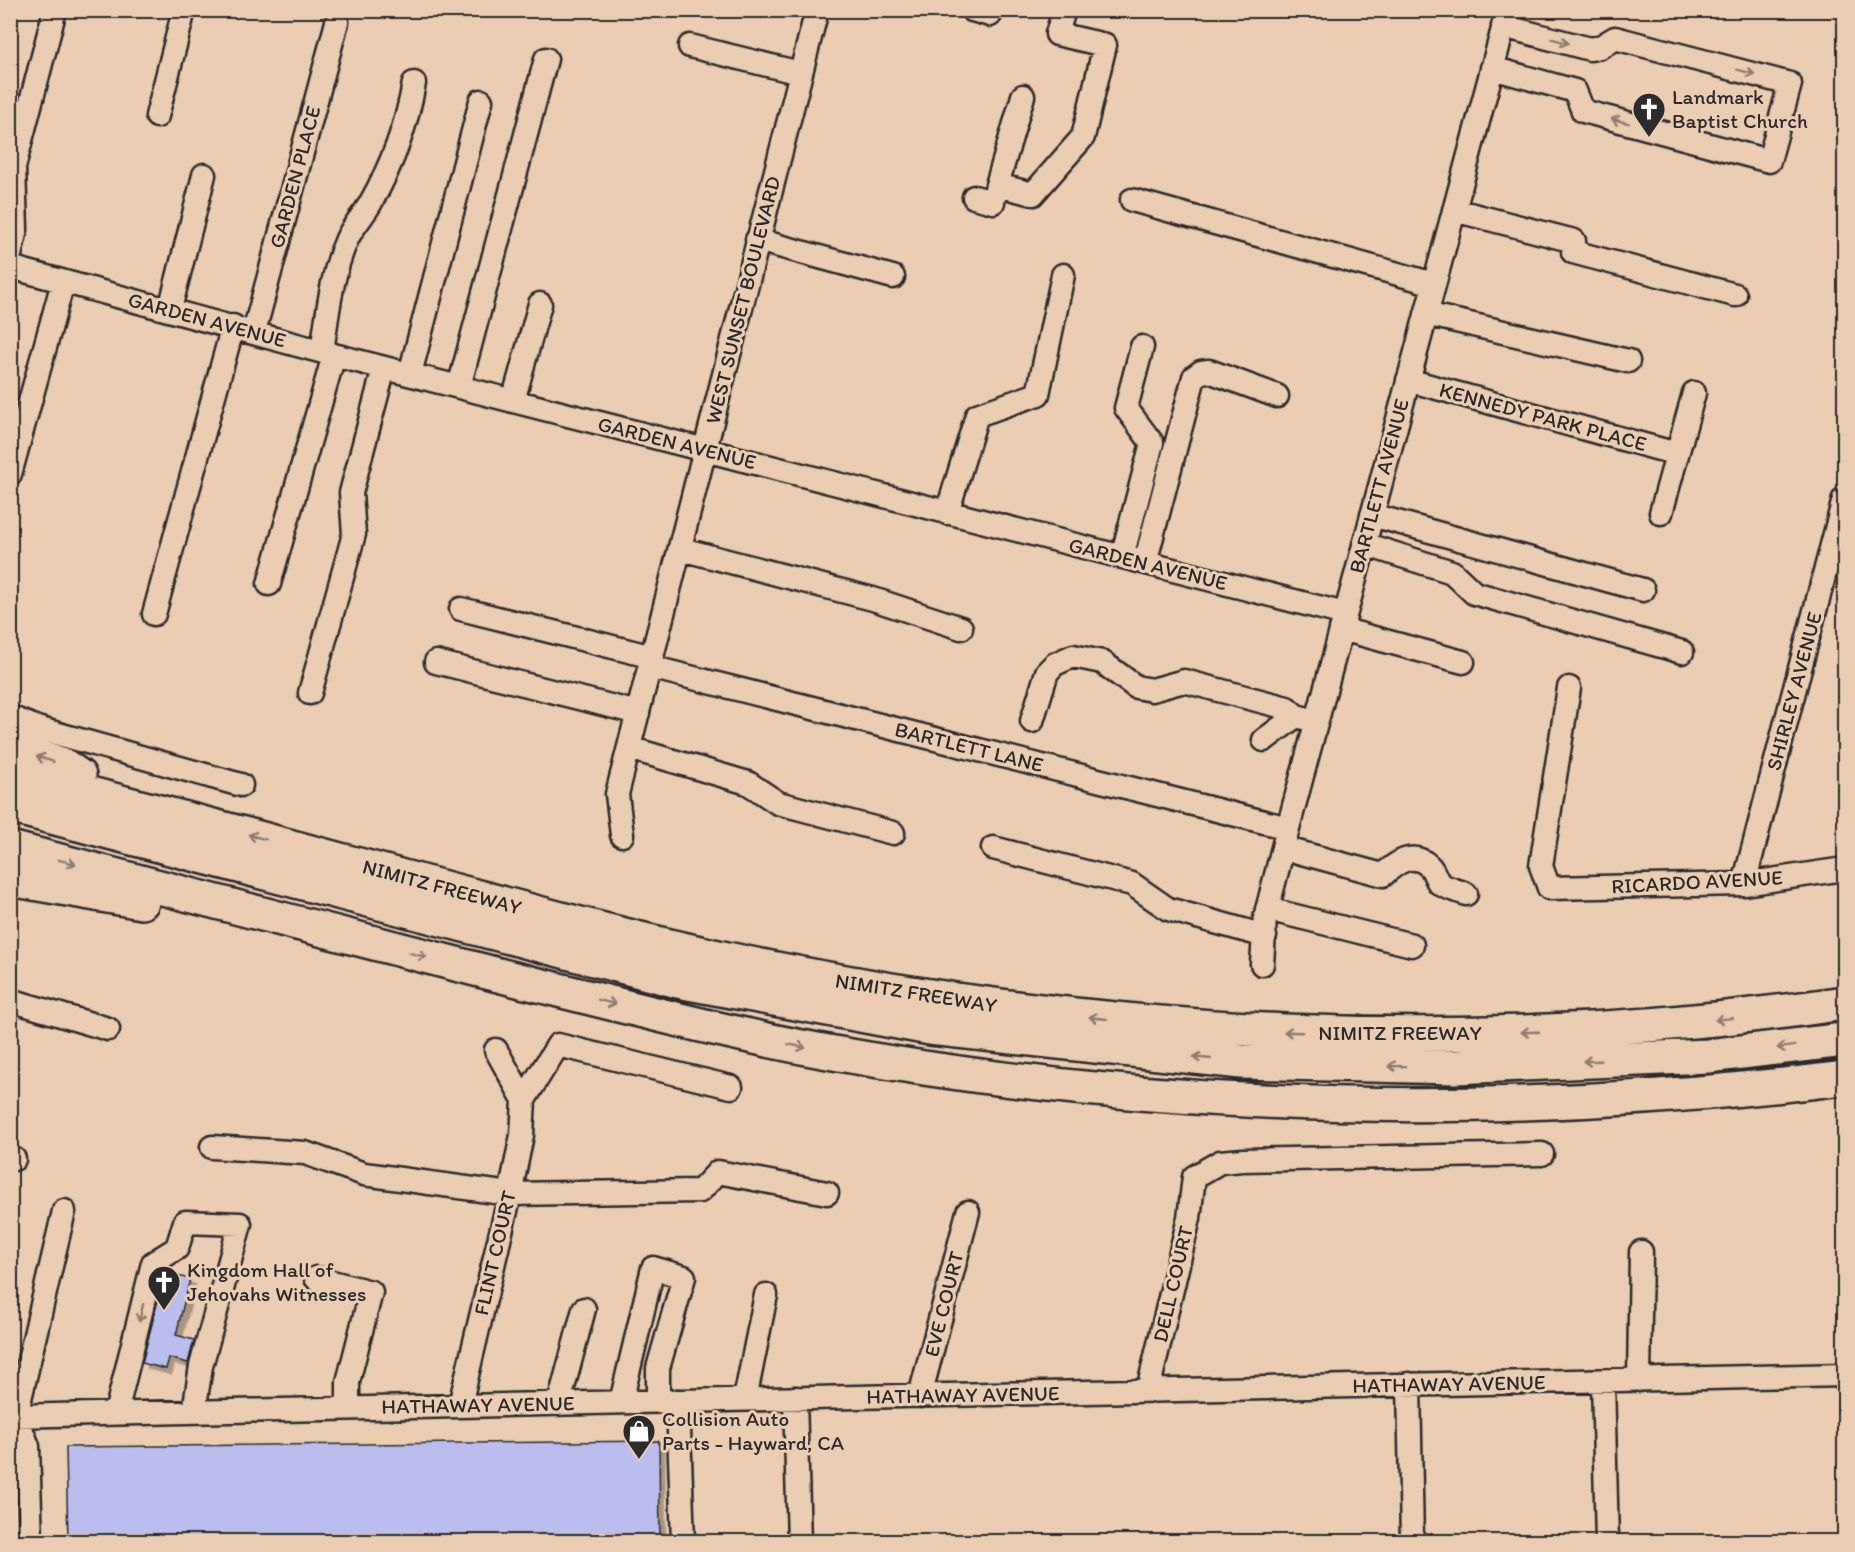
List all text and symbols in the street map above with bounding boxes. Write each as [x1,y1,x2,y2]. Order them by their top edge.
one-way arrow [1550,36,1569,48]
one-way arrow [1736,67,1755,79]
place label: Landmark Baptist Church [1672,84,1808,133]
church icon: Landmark Baptist Church [1631,91,1667,138]
street label: GARDEN PLACE [263,103,326,251]
one-way arrow [1611,115,1630,127]
street label: WEST SUNSET BOULEVARD [700,173,785,426]
street label: GARDEN AVENUE [125,286,289,353]
street label: KENNEDY PARK PLACE [1437,377,1650,456]
street label: BARTLETT AVENUE [1343,396,1414,576]
street label: GARDEN AVENUE [595,411,759,474]
street label: GARDEN AVENUE [1066,532,1230,595]
street label: SHIRLEY AVENUE [1760,609,1827,773]
street label: BARTLETT LANE [892,716,1046,777]
one-way arrow [36,752,55,763]
one-way arrow [248,831,267,843]
street label: NIMITZ FREEWAY [360,853,524,920]
one-way arrow [57,857,76,869]
street label: RICARDO AVENUE [1611,865,1783,898]
one-way arrow [408,949,427,961]
street label: NIMITZ FREEWAY [833,967,999,1018]
one-way arrow [598,996,617,1008]
one-way arrow [1089,1012,1109,1023]
one-way arrow [1715,1014,1734,1025]
street label: NIMITZ FREEWAY [1318,1020,1482,1045]
one-way arrow [1283,1026,1303,1037]
one-way arrow [1520,1027,1540,1038]
one-way arrow [788,1040,807,1052]
one-way arrow [1777,1042,1797,1053]
one-way arrow [1193,1052,1213,1063]
one-way arrow [1583,1056,1603,1067]
one-way arrow [1388,1060,1408,1072]
street label: FLINT COURT [468,1188,521,1318]
street label: DELL COURT [1147,1223,1198,1345]
street label: EVE COURT [918,1248,969,1359]
place label: Kingdom Hall of Jehovahs Witnesses [187,1257,366,1306]
church icon: Kingdom Hall of Jehovahs Witnesses [146,1264,182,1311]
one-way arrow [134,1303,146,1322]
street label: HATHAWAY AVENUE [1352,1369,1546,1398]
street label: HATHAWAY AVENUE [866,1380,1060,1409]
street label: HATHAWAY AVENUE [381,1390,575,1419]
place label: Collision Auto Parts - Hayward, CA [662,1406,845,1455]
shop icon: Collision Auto Parts - Hayward, CA [621,1413,657,1460]

